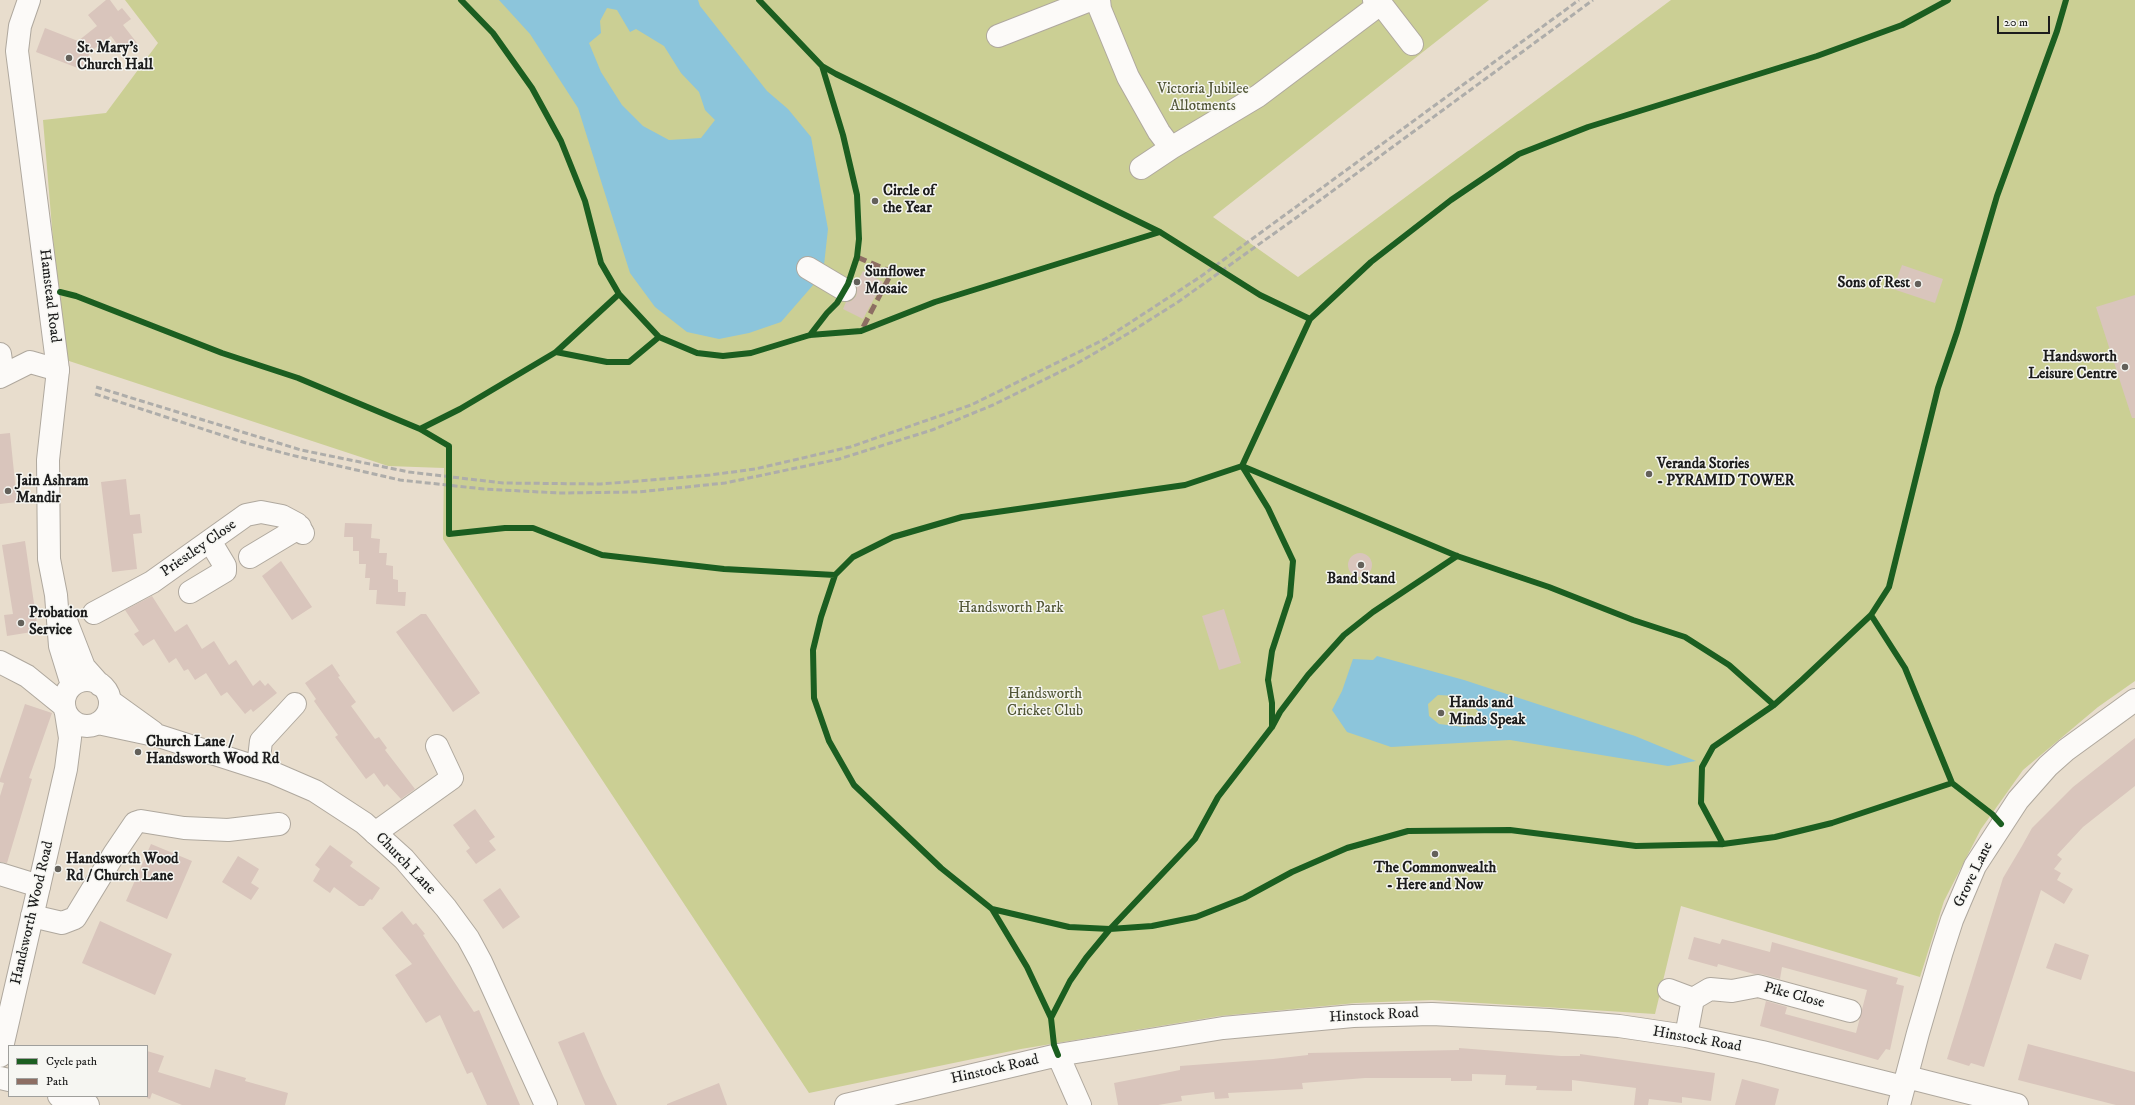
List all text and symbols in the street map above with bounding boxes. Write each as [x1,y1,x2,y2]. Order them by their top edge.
scale bar [1999,8,2052,34]
text: 20 m [2004,15,2028,30]
place label: St. Mary's Church Hall [77,40,153,75]
marker: St. Mary's Church Hall [64,53,74,63]
park label: Victoria Jubilee Allotments [1157,81,1249,116]
place label: Circle of the Year [883,183,935,218]
marker: Circle of the Year [870,196,880,206]
street label: Hamstead Road [34,248,64,344]
place label: Sunflower Mosaic [865,264,925,299]
place label: Sons of Rest [1838,275,1910,293]
marker: Sunflower Mosaic [852,277,862,287]
marker: Sons of Rest [1913,279,1923,289]
place label: Handsworth Leisure Centre [2028,349,2117,384]
marker: Handsworth Leisure Centre [2120,362,2130,372]
place label: Veranda Stories - PYRAMID TOWER [1657,456,1795,491]
marker: Veranda Stories - PYRAMID TOWER [1644,469,1654,479]
place label: Jain Ashram Mandir [16,473,89,508]
marker: Jain Ashram Mandir [3,486,13,496]
street label: Priestley Close [158,516,240,582]
marker: Band Stand [1356,560,1366,570]
place label: Band Stand [1327,571,1395,589]
park label: Handsworth Park [958,600,1064,618]
place label: Probation Service [29,605,88,640]
marker: Probation Service [16,618,26,628]
park label: Handsworth Cricket Club [1007,686,1083,721]
place label: Hands and Minds Speak [1449,695,1525,730]
marker: Hands and Minds Speak [1436,708,1446,718]
place label: Church Lane / Handsworth Wood Rd [146,734,279,769]
marker: Church Lane / Handsworth Wood Rd [133,747,143,757]
street label: Church Lane [371,829,439,899]
street label: Handsworth Wood Road [8,839,58,987]
street label: Grove Lane [1950,839,1998,911]
marker: The Commonwealth - Here and Now [1430,849,1440,859]
place label: Handsworth Wood Rd / Church Lane [66,851,179,886]
place label: The Commonwealth - Here and Now [1374,860,1496,895]
marker: Handsworth Wood Rd / Church Lane [53,864,63,874]
street label: Pike Close [1762,979,1826,1013]
street label: Hinstock Road [1329,1005,1419,1027]
street label: Hinstock Road [1651,1023,1743,1057]
legend [8,1045,148,1097]
street label: Hinstock Road [949,1051,1041,1089]
text: Cycle path [46,1054,97,1069]
text: Path [46,1074,68,1089]

